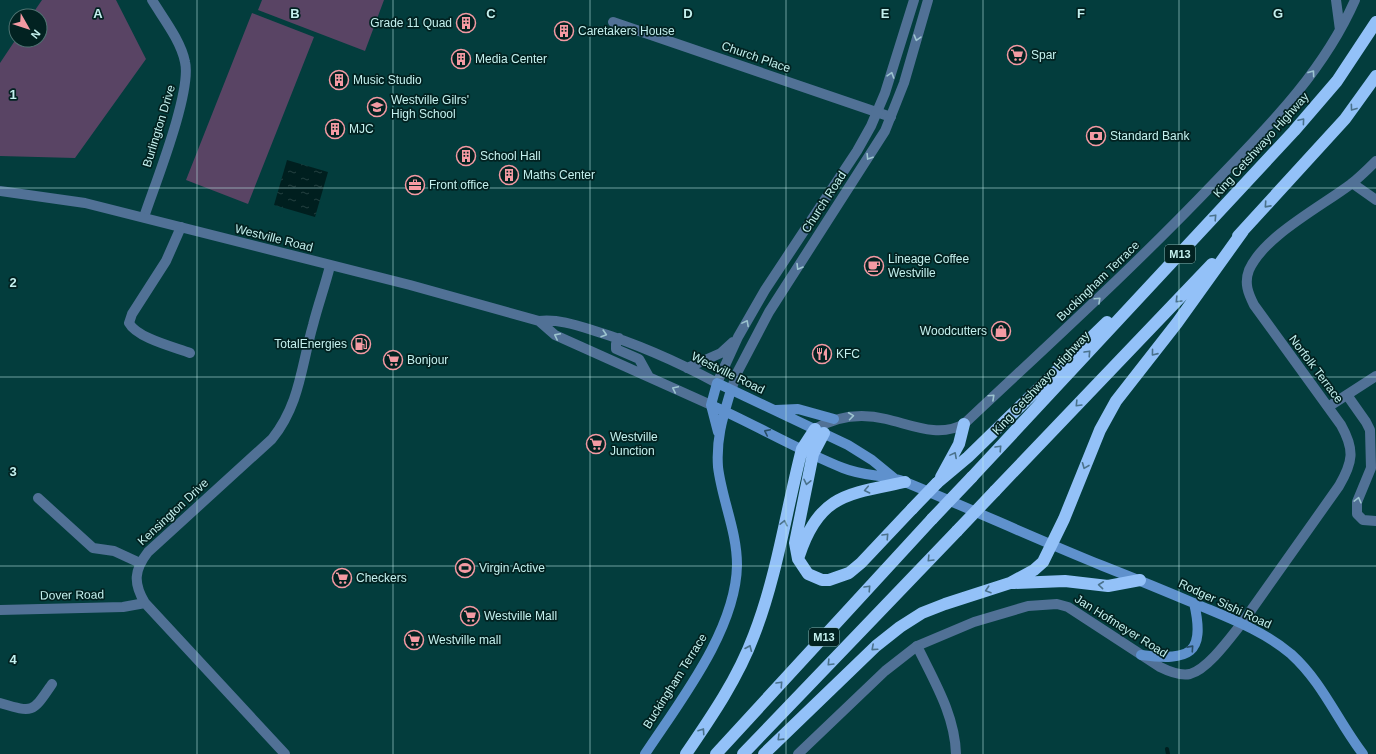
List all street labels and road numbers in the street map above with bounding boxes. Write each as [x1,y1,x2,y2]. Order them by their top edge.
street label: Church Place [720,39,793,75]
street label: Burlington Drive [140,83,178,169]
street label: King Cetshwayo Highway [1210,90,1312,200]
street label: Church Road [799,169,849,235]
street label: Westville Road [234,222,314,254]
street label: Buckingham Terrace [1054,238,1142,324]
road number: M13 [1165,245,1195,263]
street label: King Cetshwayo Highway [989,328,1093,438]
street label: Norfolk Terrace [1286,332,1346,406]
street label: Westville Road [689,349,767,397]
street label: Kensington Drive [135,475,211,548]
street label: Rodger Sishi Road [1176,576,1274,632]
street label: Dover Road [40,587,104,603]
street label: Jan Hofmeyer Road [1072,592,1170,660]
road number: M13 [809,628,839,646]
street label: Buckingham Terrace [640,631,710,731]

